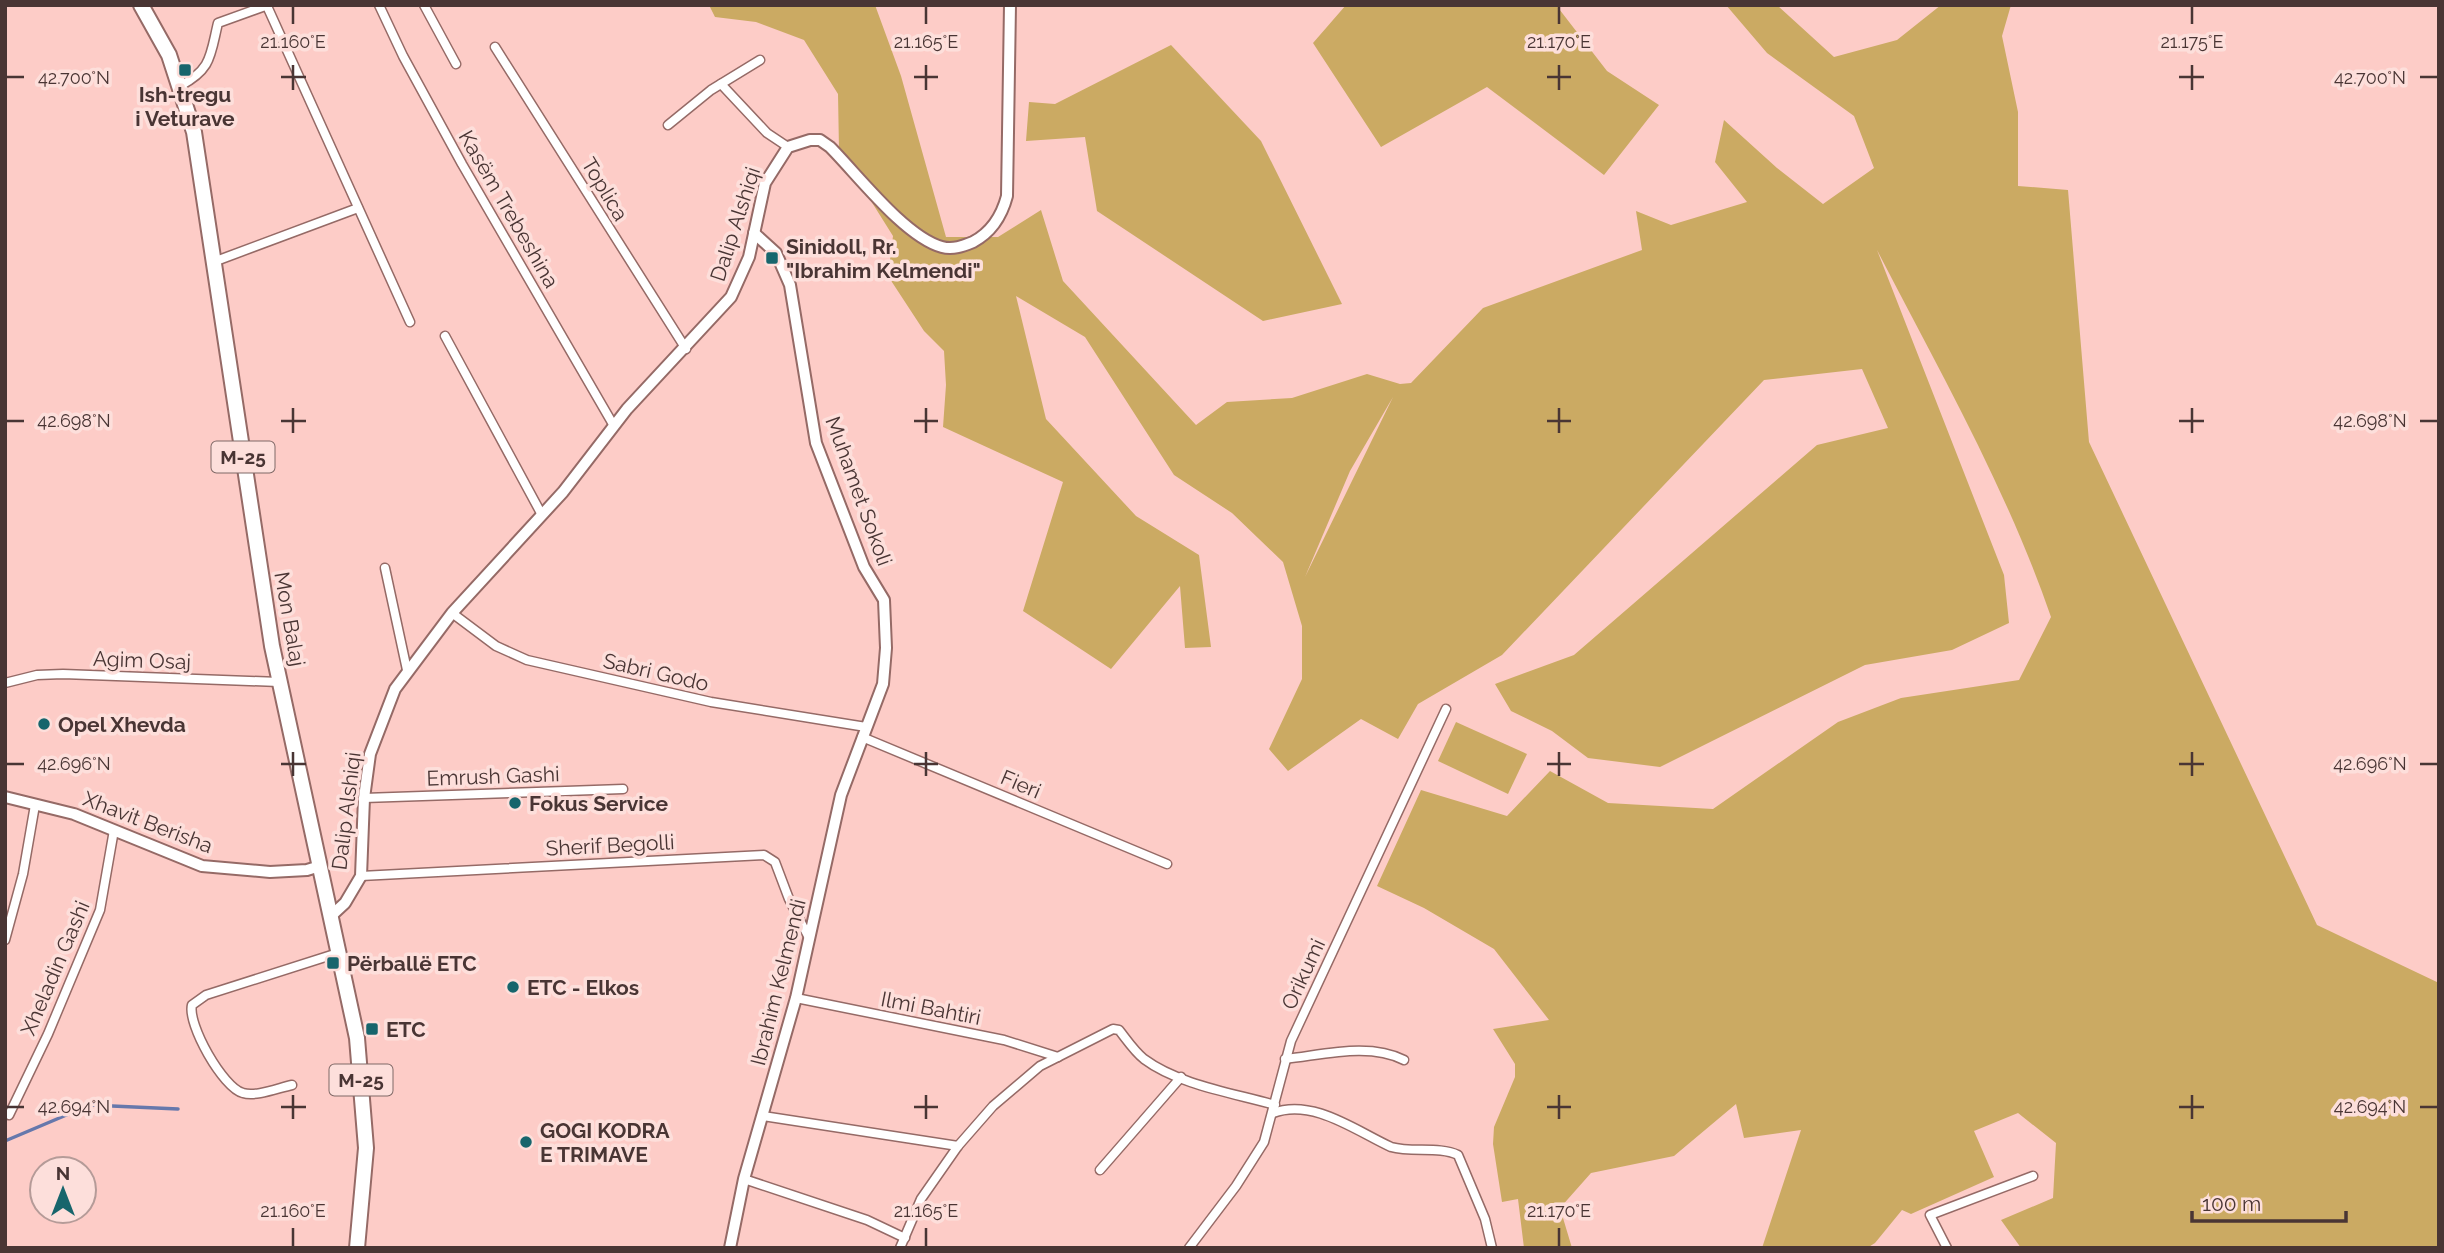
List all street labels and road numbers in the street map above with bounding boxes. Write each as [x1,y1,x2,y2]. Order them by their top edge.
street label: Kasëm Trebeshina [454,126,564,292]
street label: Toplica [576,153,634,225]
street label: Dalip Alshiqi [705,164,765,284]
street label: Muhamet Sokoli [820,413,898,569]
road number: M-25 [212,442,274,472]
street label: Mon Balaj [269,570,311,668]
street label: Agim Osaj [92,646,192,674]
street label: Sabri Godo [601,648,711,696]
street label: Dalip Alshiqi [326,751,366,871]
street label: Emrush Gashi [426,761,560,791]
street label: Fieri [997,764,1045,804]
street label: Xhavit Berisha [80,786,216,858]
street label: Sherif Begolli [545,829,675,861]
street label: Ibrahim Kelmendi [745,896,811,1068]
street label: Xheladin Gashi [15,897,95,1039]
street label: Orikumi [1276,935,1330,1013]
street label: Ilmi Bahtiri [879,986,983,1030]
road number: M-25 [330,1064,392,1096]

